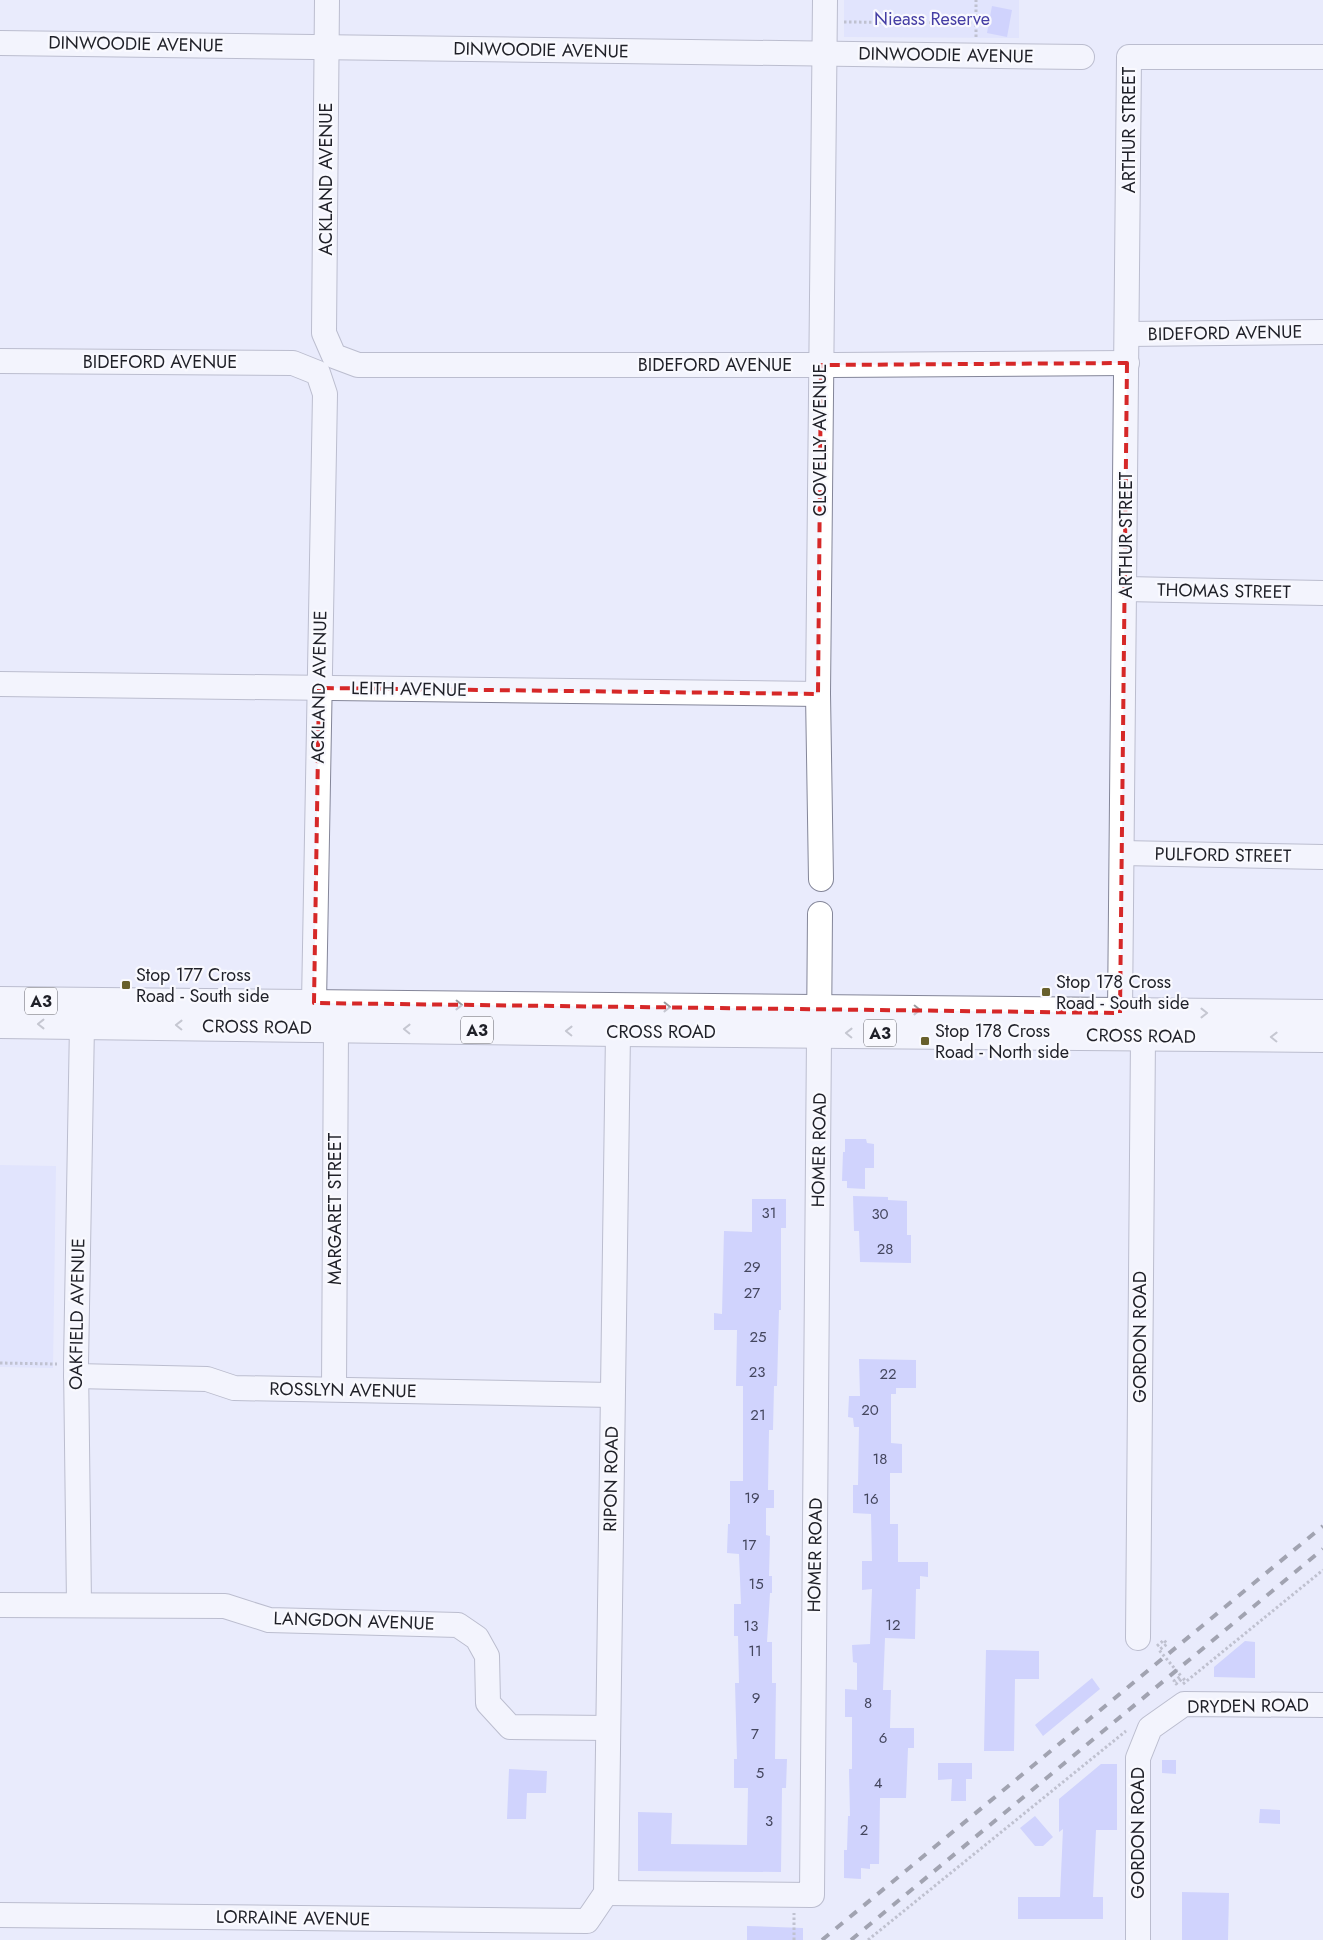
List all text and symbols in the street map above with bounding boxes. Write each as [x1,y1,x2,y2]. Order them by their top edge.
park label: Nieass Reserve [874,6,990,32]
street label: DINWOODIE AVENUE [48,29,224,59]
street label: DINWOODIE AVENUE [453,35,629,65]
street label: DINWOODIE AVENUE [858,40,1034,70]
street label: ARTHUR STREET [1116,66,1142,193]
street label: ACKLAND AVENUE [313,103,339,255]
street label: BIDEFORD AVENUE [1148,319,1302,347]
street label: BIDEFORD AVENUE [83,349,237,375]
street label: BIDEFORD AVENUE [638,352,792,378]
street label: CLOVELLY AVENUE [807,364,833,516]
street label: ARTHUR STREET [1113,471,1139,598]
street label: THOMAS STREET [1157,577,1292,605]
street label: ACKLAND AVENUE [305,610,333,764]
street label: LEITH AVENUE [351,675,467,703]
street label: PULFORD STREET [1154,841,1292,869]
place label: Stop 177 Cross Road - South side [136,962,269,1009]
place label: Stop 178 Cross Road - South side [1056,969,1189,1016]
marker: Stop 177 Cross Road - South side [120,979,132,991]
marker: Stop 178 Cross Road - South side [1040,986,1052,998]
road number: A3 [25,988,57,1014]
one-way arrow [455,1000,463,1010]
one-way arrow [664,1002,671,1012]
one-way arrow [914,1005,921,1015]
one-way arrow [1200,1008,1208,1018]
street label: CROSS ROAD [202,1013,312,1041]
road number: A3 [461,1016,493,1044]
place label: Stop 178 Cross Road - North side [935,1018,1069,1065]
one-way arrow [37,1019,44,1029]
street label: CROSS ROAD [606,1019,716,1045]
one-way arrow [175,1020,182,1030]
road number: A3 [864,1020,896,1046]
street label: CROSS ROAD [1086,1022,1196,1050]
one-way arrow [402,1024,410,1034]
one-way arrow [565,1026,572,1036]
one-way arrow [845,1028,852,1038]
one-way arrow [1270,1032,1278,1042]
marker: Stop 178 Cross Road - North side [919,1035,931,1047]
street label: HOMER ROAD [805,1092,833,1208]
street label: MARGARET STREET [322,1132,348,1285]
house number: 31 [762,1202,776,1224]
house number: 30 [871,1203,889,1225]
street label: OAKFIELD AVENUE [63,1238,91,1390]
house number: 28 [877,1238,893,1260]
house number: 29 [743,1256,761,1278]
street label: GORDON ROAD [1127,1271,1153,1403]
house number: 27 [744,1282,760,1304]
house number: 25 [750,1326,767,1348]
house number: 23 [749,1361,765,1383]
house number: 22 [879,1363,897,1385]
street label: ROSSLYN AVENUE [269,1376,417,1404]
house number: 20 [861,1399,879,1421]
house number: 21 [750,1404,766,1426]
street label: RIPON ROAD [597,1426,625,1532]
house number: 18 [873,1448,887,1470]
house number: 19 [744,1487,760,1509]
house number: 16 [863,1488,879,1510]
street label: HOMER ROAD [801,1497,829,1613]
house number: 17 [742,1534,756,1556]
house number: 15 [748,1573,764,1595]
street label: LANGDON AVENUE [273,1605,435,1637]
house number: 12 [885,1614,901,1636]
house number: 13 [744,1615,758,1637]
house number: 11 [748,1640,762,1662]
house number: 9 [752,1687,760,1709]
house number: 8 [864,1692,872,1714]
street label: DRYDEN ROAD [1187,1692,1309,1720]
house number: 7 [751,1723,759,1745]
house number: 6 [879,1727,887,1749]
house number: 5 [756,1762,764,1784]
street label: GORDON ROAD [1125,1767,1151,1899]
house number: 4 [874,1772,883,1794]
house number: 3 [765,1810,773,1832]
house number: 2 [860,1819,868,1841]
street label: LORRAINE AVENUE [216,1904,370,1932]

